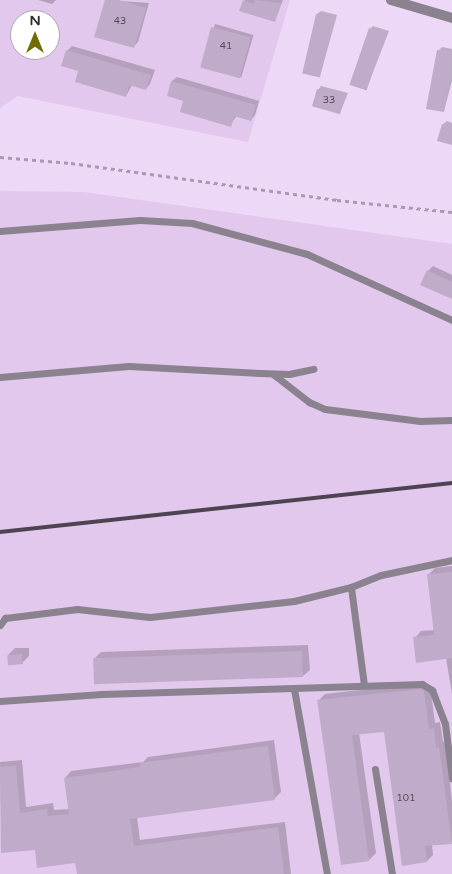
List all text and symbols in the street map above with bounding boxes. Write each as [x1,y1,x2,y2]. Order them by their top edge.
north arrow [10,10,60,60]
text: N [29,12,41,29]
house number: 43 [114,16,126,28]
house number: 41 [220,41,232,53]
house number: 33 [323,95,335,107]
house number: 101 [397,793,415,805]

